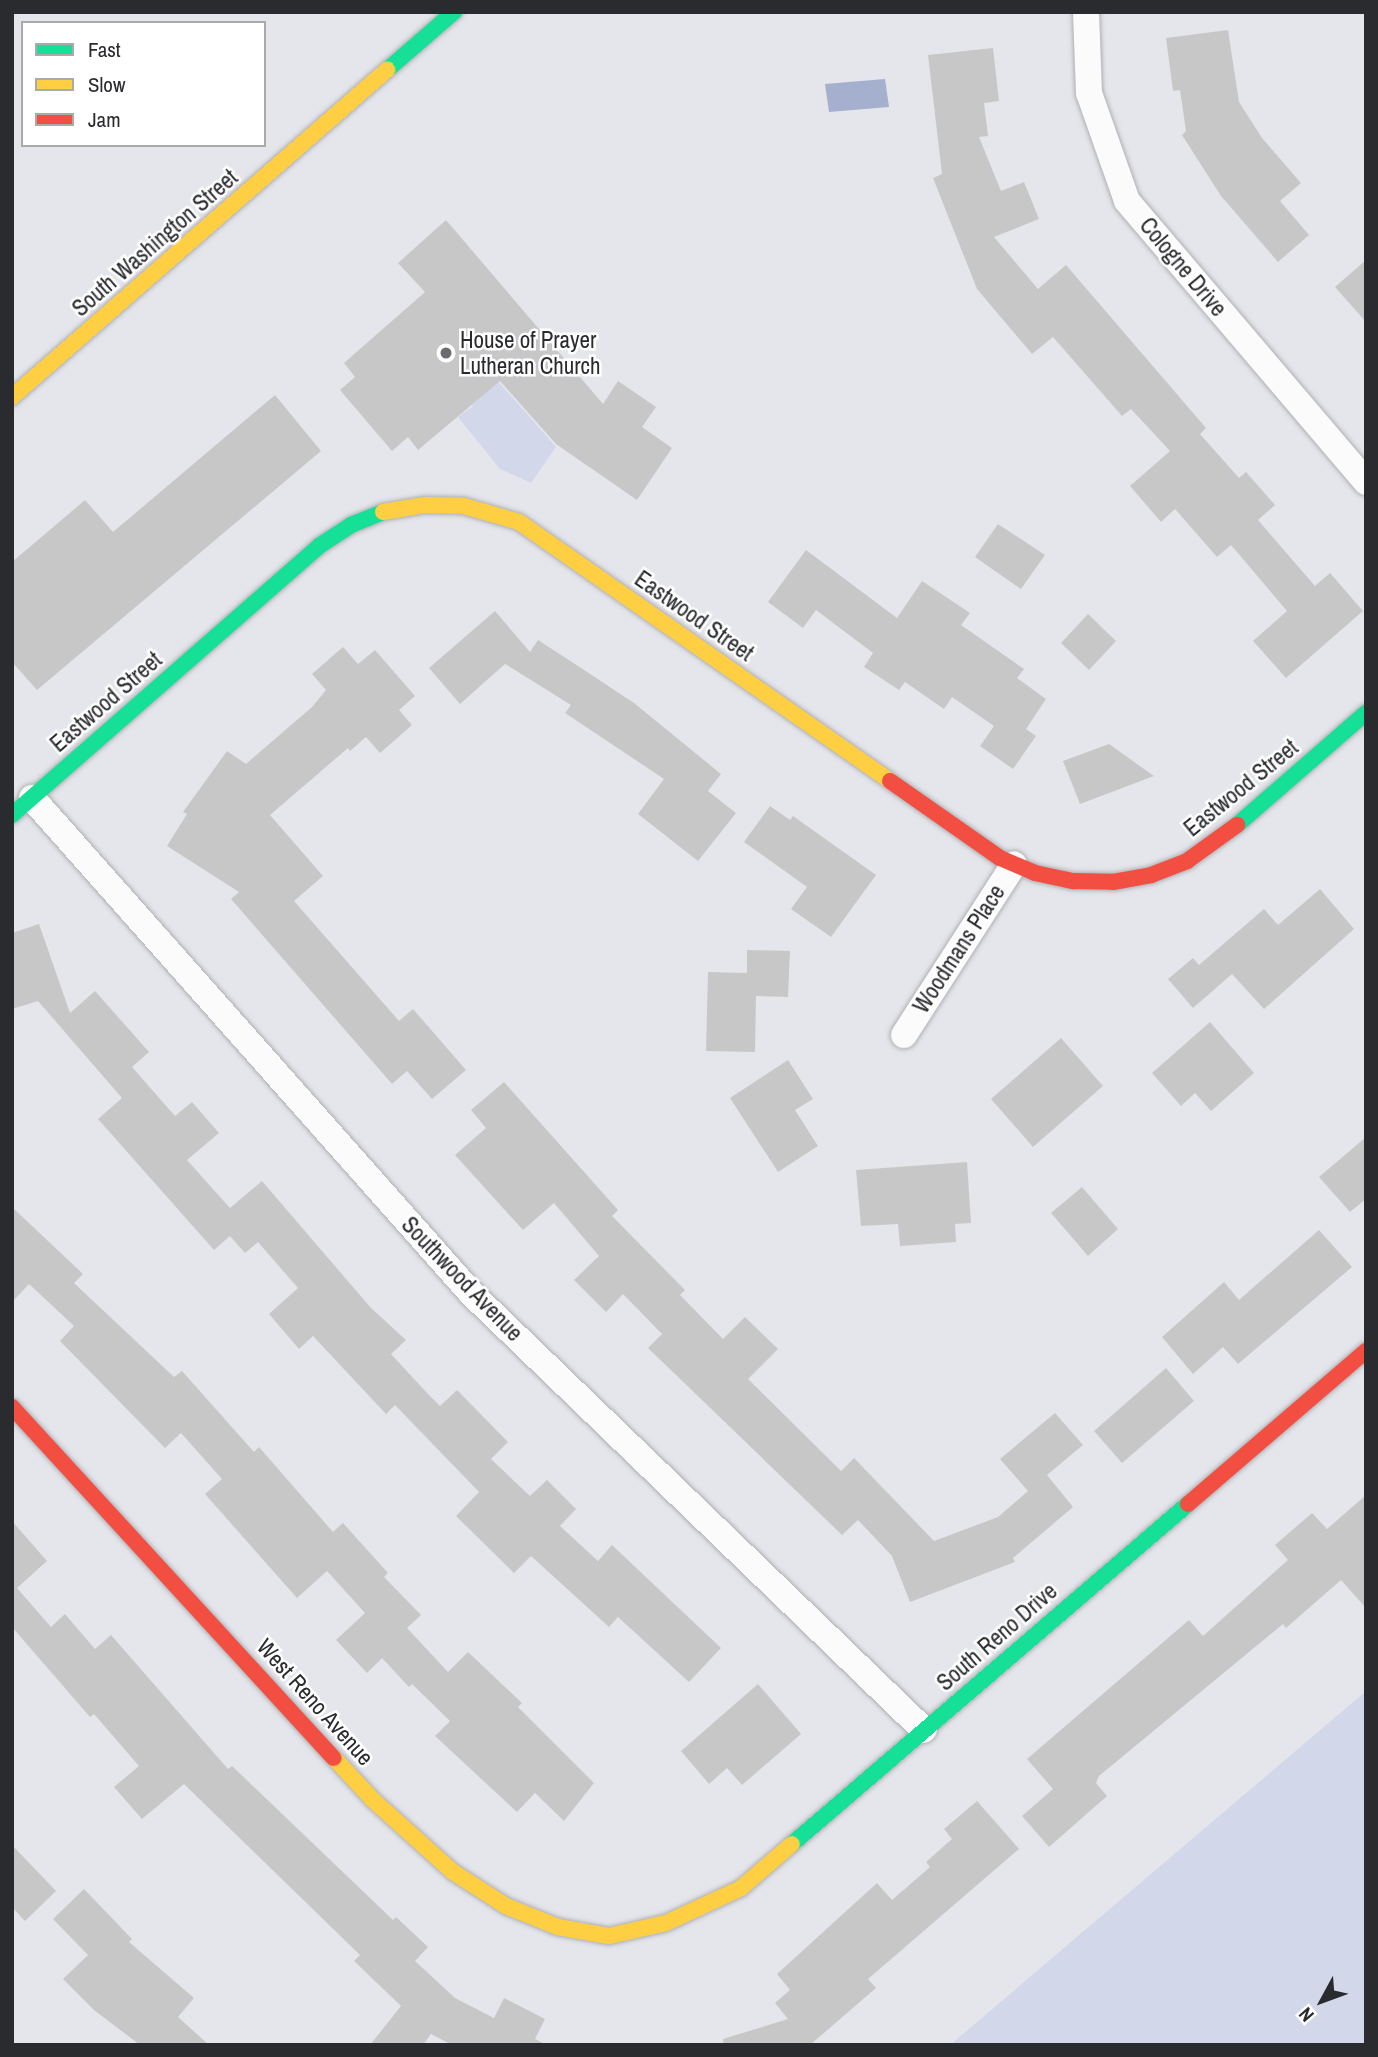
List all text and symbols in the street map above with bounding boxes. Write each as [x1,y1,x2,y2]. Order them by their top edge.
legend [21,21,266,147]
text: Fast [88,35,121,64]
text: Slow [88,70,125,99]
text: Jam [88,105,121,134]
street label: South Washington Street [67,164,243,322]
street label: Cologne Drive [1134,212,1232,322]
place label: House of Prayer Lutheran Church [460,326,600,380]
marker: House of Prayer Lutheran Church [438,345,454,361]
street label: Eastwood Street [629,565,759,667]
street label: Eastwood Street [45,646,167,758]
street label: Eastwood Street [1179,734,1303,842]
street label: Woodmans Place [907,880,1011,1018]
street label: Southwood Avenue [395,1211,529,1347]
street label: South Reno Drive [931,1577,1063,1697]
street label: West Reno Avenue [251,1633,379,1771]
north arrow [1287,1966,1357,2036]
text: N [1293,2002,1320,2028]

